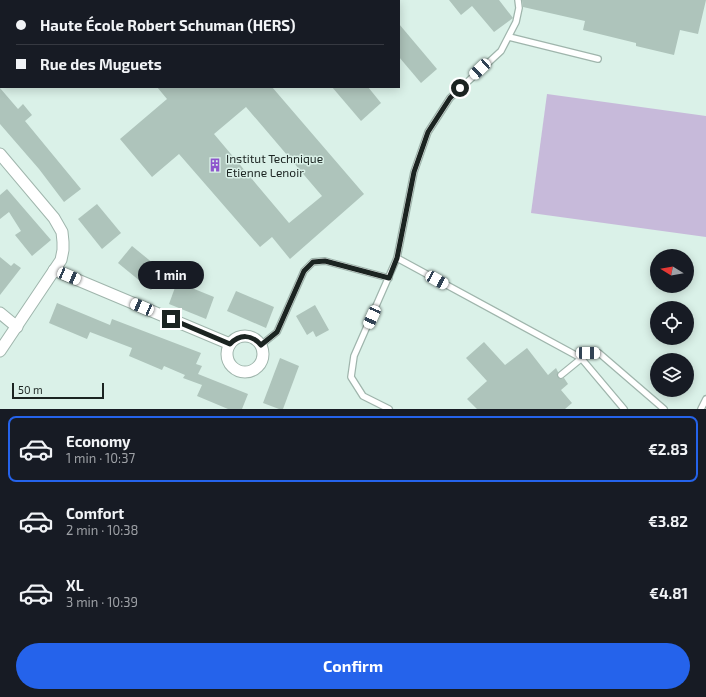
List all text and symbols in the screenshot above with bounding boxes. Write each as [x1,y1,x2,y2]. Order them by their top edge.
text: Haute École Robert Schuman (HERS) [40,16,295,34]
text: Rue des Muguets [40,55,162,73]
car [467,56,493,82]
route start [451,79,469,97]
place label: Institut Technique Etienne Lenoir [226,151,323,179]
building icon: Institut Technique Etienne Lenoir [207,157,223,173]
north arrow [650,249,694,293]
map controls [650,249,694,397]
callout: 1 min [138,261,204,289]
car [56,266,82,286]
text: 1 min [155,267,187,283]
car [424,269,450,291]
car [129,297,155,317]
button: locate [650,301,694,345]
car [362,304,382,330]
route end [162,310,180,328]
car [576,347,600,359]
button: layers [650,353,694,397]
scale bar [12,381,104,400]
text: 50 m [18,383,43,396]
icon: car [18,431,54,467]
text: Economy [66,432,131,450]
text: €2.83 [648,440,688,458]
text: 1 min · 10:37 [66,450,135,466]
icon: car [18,503,54,539]
text: Comfort [66,504,124,522]
text: €3.82 [648,512,688,530]
text: 2 min · 10:38 [66,522,138,538]
icon: car [18,575,54,611]
text: XL [66,576,84,594]
text: €4.81 [649,584,688,602]
text: 3 min · 10:39 [66,594,138,610]
button: Confirm [16,643,690,689]

